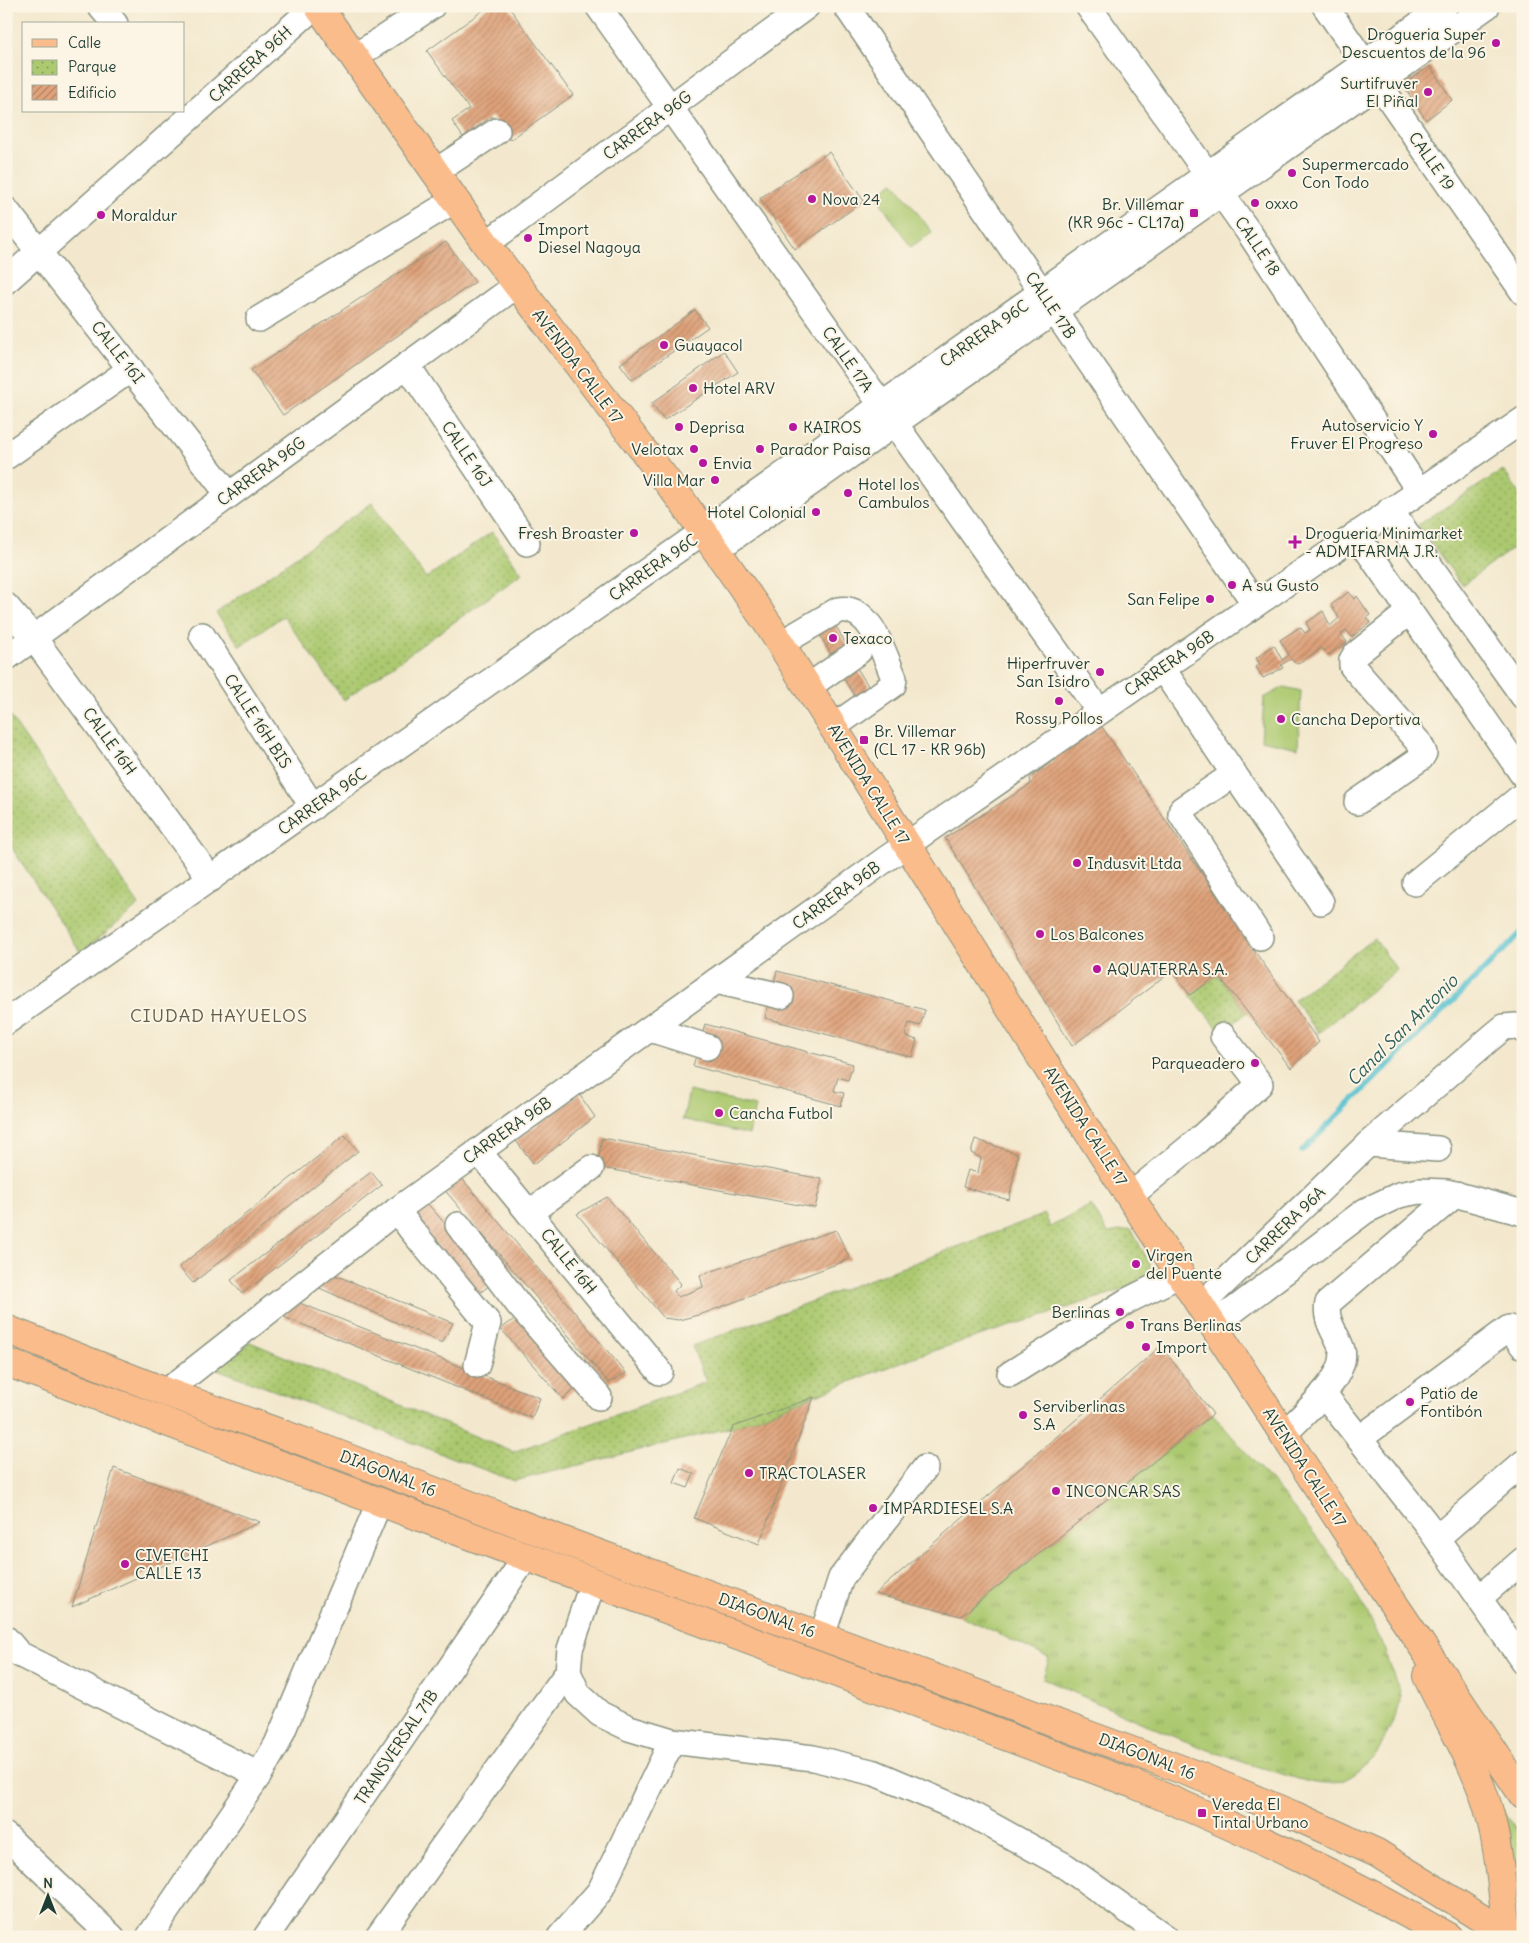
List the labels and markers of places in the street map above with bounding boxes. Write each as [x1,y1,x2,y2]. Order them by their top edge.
place label: Drogueria Super Descuentos de la 96 [1341,24,1486,62]
marker: Drogueria Super Descuentos de la 96 [1490,37,1502,49]
place label: Surtifruver El Piñal [1340,73,1418,111]
marker: Surtifruver El Piñal [1422,86,1434,98]
place label: Supermercado Con Todo [1302,154,1409,192]
marker: Supermercado Con Todo [1286,167,1298,179]
place label: Nova 24 [822,189,880,209]
marker: Nova 24 [806,193,818,205]
place label: oxxo [1265,193,1298,213]
place label: Br. Villemar (KR 96c - CL17a) [1068,194,1184,232]
marker: oxxo [1249,197,1261,209]
place label: Moraldur [111,205,178,225]
marker: Br. Villemar (KR 96c - CL17a) [1188,207,1200,219]
marker: Moraldur [95,209,107,221]
place label: Import Diesel Nagoya [538,219,641,257]
marker: Import Diesel Nagoya [522,232,534,244]
place label: Guayacol [674,335,743,355]
marker: Guayacol [658,339,670,351]
place label: Hotel ARV [703,378,775,398]
marker: Hotel ARV [687,382,699,394]
place label: Autoservicio Y Fruver El Progreso [1290,415,1423,453]
place label: Deprisa [689,417,745,437]
place label: KAIROS [803,417,862,437]
marker: Deprisa [673,421,685,433]
marker: KAIROS [787,421,799,433]
marker: Autoservicio Y Fruver El Progreso [1427,428,1439,440]
place label: Velotax [631,439,684,459]
place label: Parador Paisa [770,439,871,459]
marker: Velotax [688,443,700,455]
marker: Parador Paisa [754,443,766,455]
place label: Envia [713,453,752,473]
marker: Envia [697,457,709,469]
place label: Villa Mar [643,470,705,490]
marker: Villa Mar [709,474,721,486]
place label: Hotel los Cambulos [858,474,930,512]
marker: Hotel los Cambulos [842,487,854,499]
place label: Hotel Colonial [707,502,806,522]
marker: Hotel Colonial [810,506,822,518]
place label: Fresh Broaster [518,523,624,543]
place label: Drogueria Minimarket - ADMIFARMA J.R. [1305,523,1463,561]
marker: Fresh Broaster [628,527,640,539]
marker: Drogueria Minimarket - ADMIFARMA J.R. [1289,536,1301,548]
place label: A su Gusto [1242,575,1319,595]
marker: A su Gusto [1226,579,1238,591]
place label: San Felipe [1127,589,1200,609]
marker: San Felipe [1204,593,1216,605]
place label: Texaco [843,628,893,648]
marker: Texaco [827,632,839,644]
place label: Hiperfruver San Isidro [1007,653,1090,691]
marker: Hiperfruver San Isidro [1094,666,1106,678]
marker: Rossy Pollos [1053,695,1065,707]
place label: Rossy Pollos [1015,708,1103,728]
place label: Cancha Deportiva [1291,709,1421,729]
marker: Cancha Deportiva [1275,713,1287,725]
place label: Br. Villemar (CL 17 - KR 96b) [874,721,986,759]
marker: Br. Villemar (CL 17 - KR 96b) [858,734,870,746]
place label: Indusvit Ltda [1087,853,1182,873]
marker: Indusvit Ltda [1071,857,1083,869]
place label: Los Balcones [1050,924,1144,944]
marker: Los Balcones [1034,928,1046,940]
place label: AQUATERRA S.A. [1107,959,1228,979]
marker: AQUATERRA S.A. [1091,963,1103,975]
place label: Parqueadero [1151,1053,1245,1073]
marker: Parqueadero [1249,1057,1261,1069]
place label: Cancha Futbol [729,1103,833,1123]
marker: Cancha Futbol [713,1107,725,1119]
place label: Virgen del Puente [1146,1245,1222,1283]
marker: Virgen del Puente [1130,1258,1142,1270]
place label: Berlinas [1052,1302,1110,1322]
marker: Berlinas [1114,1306,1126,1318]
place label: Trans Berlinas [1140,1315,1242,1335]
marker: Trans Berlinas [1124,1319,1136,1331]
place label: Import [1156,1337,1208,1357]
marker: Import [1140,1341,1152,1353]
place label: Patio de Fontibón [1420,1383,1483,1421]
place label: Serviberlinas S.A [1033,1396,1125,1434]
marker: Patio de Fontibón [1404,1396,1416,1408]
marker: Serviberlinas S.A [1017,1409,1029,1421]
place label: TRACTOLASER [759,1463,866,1483]
marker: TRACTOLASER [743,1467,755,1479]
place label: INCONCAR SAS [1066,1481,1181,1501]
marker: INCONCAR SAS [1050,1485,1062,1497]
place label: IMPARDIESEL S.A [883,1498,1013,1518]
marker: IMPARDIESEL S.A [867,1502,879,1514]
place label: CIVETCHI CALLE 13 [135,1545,209,1583]
marker: CIVETCHI CALLE 13 [119,1558,131,1570]
place label: Vereda El Tintal Urbano [1212,1794,1309,1832]
marker: Vereda El Tintal Urbano [1196,1807,1208,1819]

